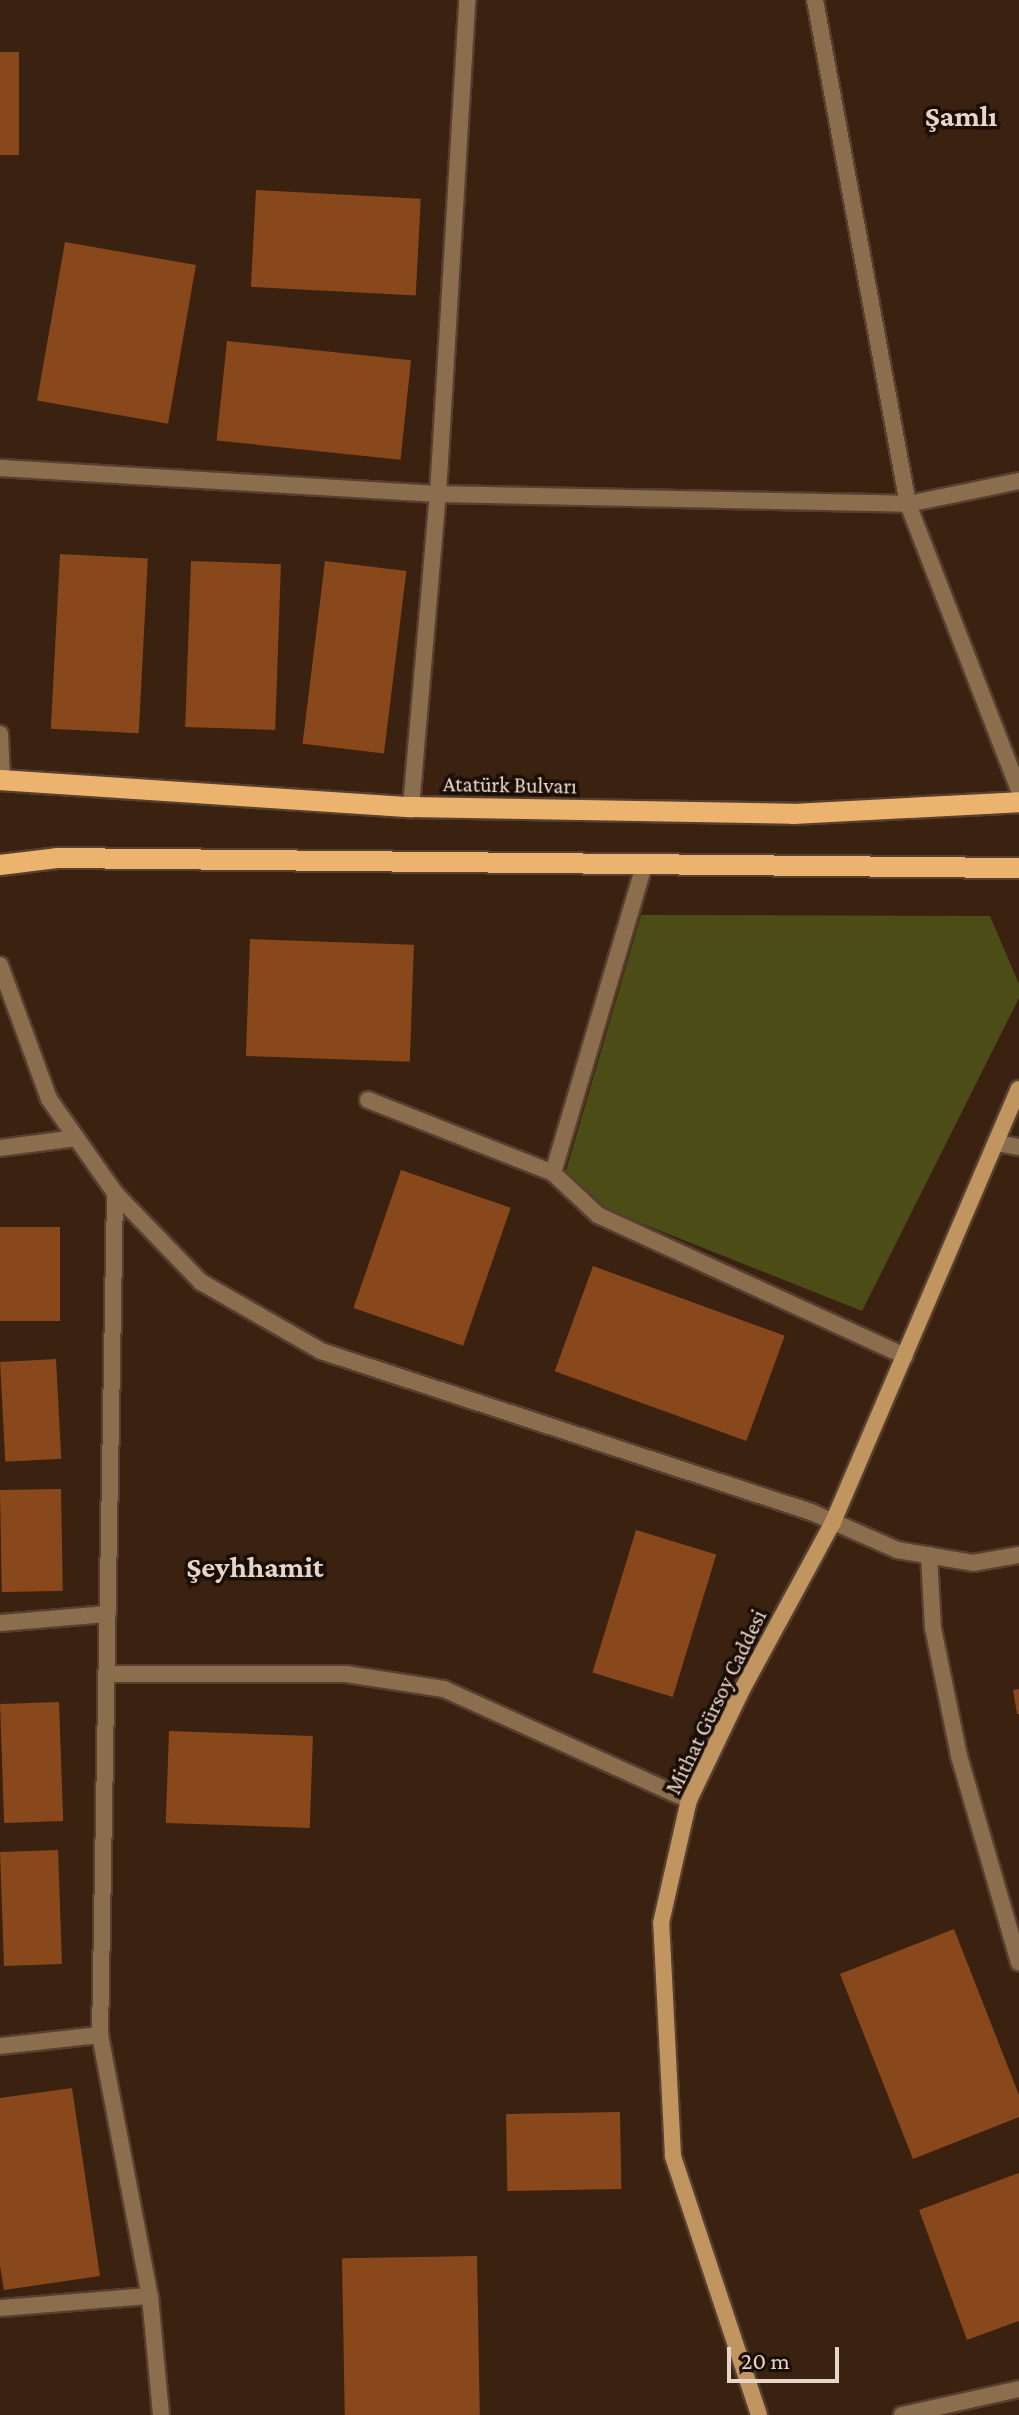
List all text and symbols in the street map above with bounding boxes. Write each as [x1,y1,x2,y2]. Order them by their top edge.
district label: Şamlı [925,98,997,134]
street label: Atatürk Bulvarı [443,771,577,799]
district label: Şeyhhamit [186,1549,324,1585]
street label: Mithat Gürsoy Caddesi [660,1605,772,1799]
scale bar [731,2331,843,2381]
text: 20 m [741,2347,790,2374]

